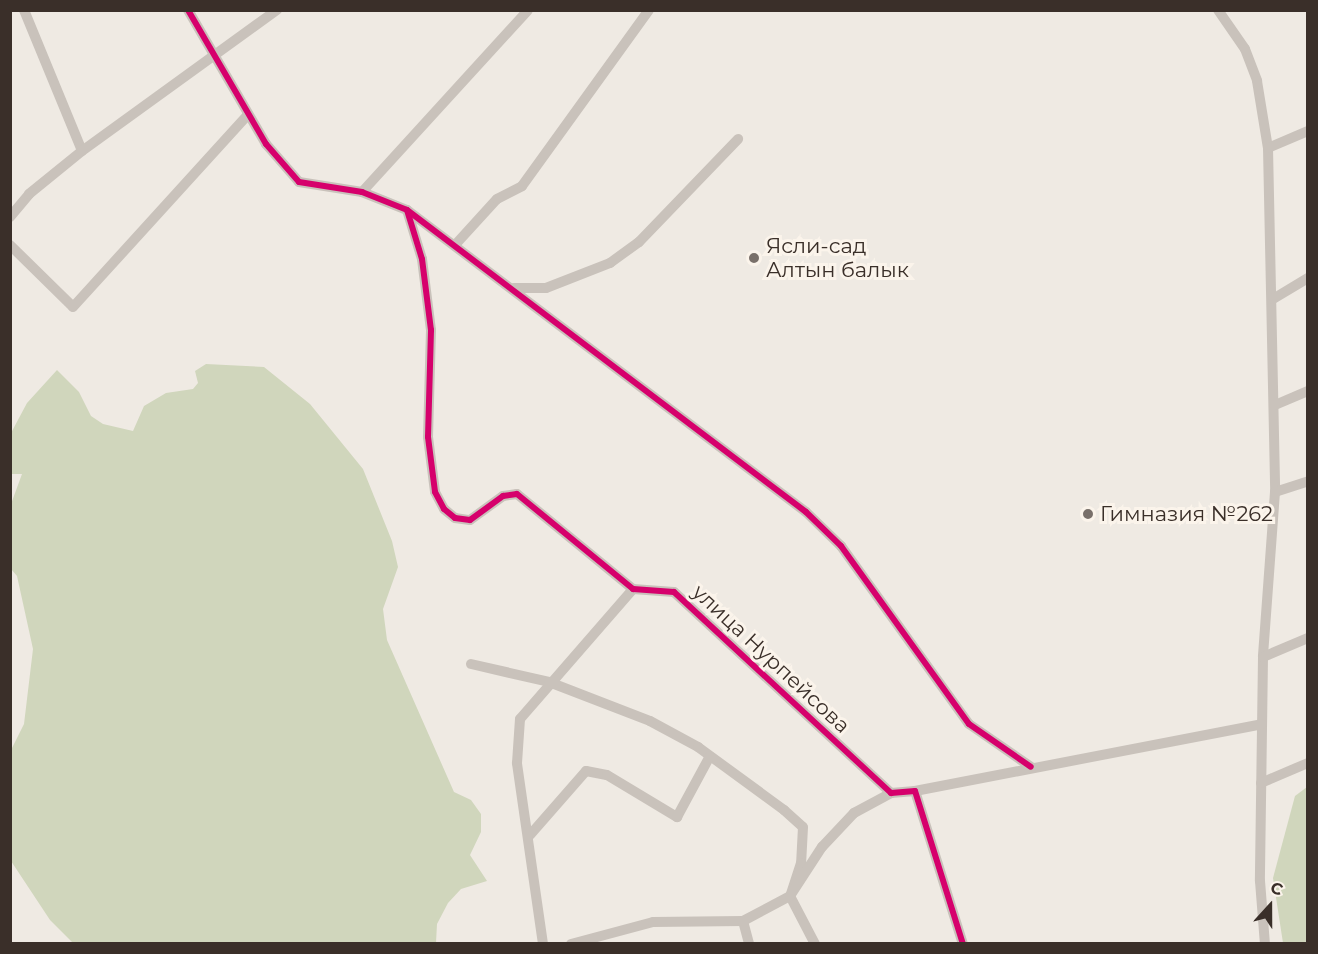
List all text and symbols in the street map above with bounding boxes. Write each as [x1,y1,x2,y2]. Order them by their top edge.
place label: Ясли-сад Алтын балык [766,233,909,283]
marker: Ясли-сад Алтын балык [747,251,761,265]
place label: Гимназия №262 [1100,501,1273,527]
marker: Гимназия №262 [1081,507,1095,521]
street label: улица Нурпейсова [687,580,855,738]
north arrow [1240,876,1300,936]
text: С [1268,878,1285,900]

